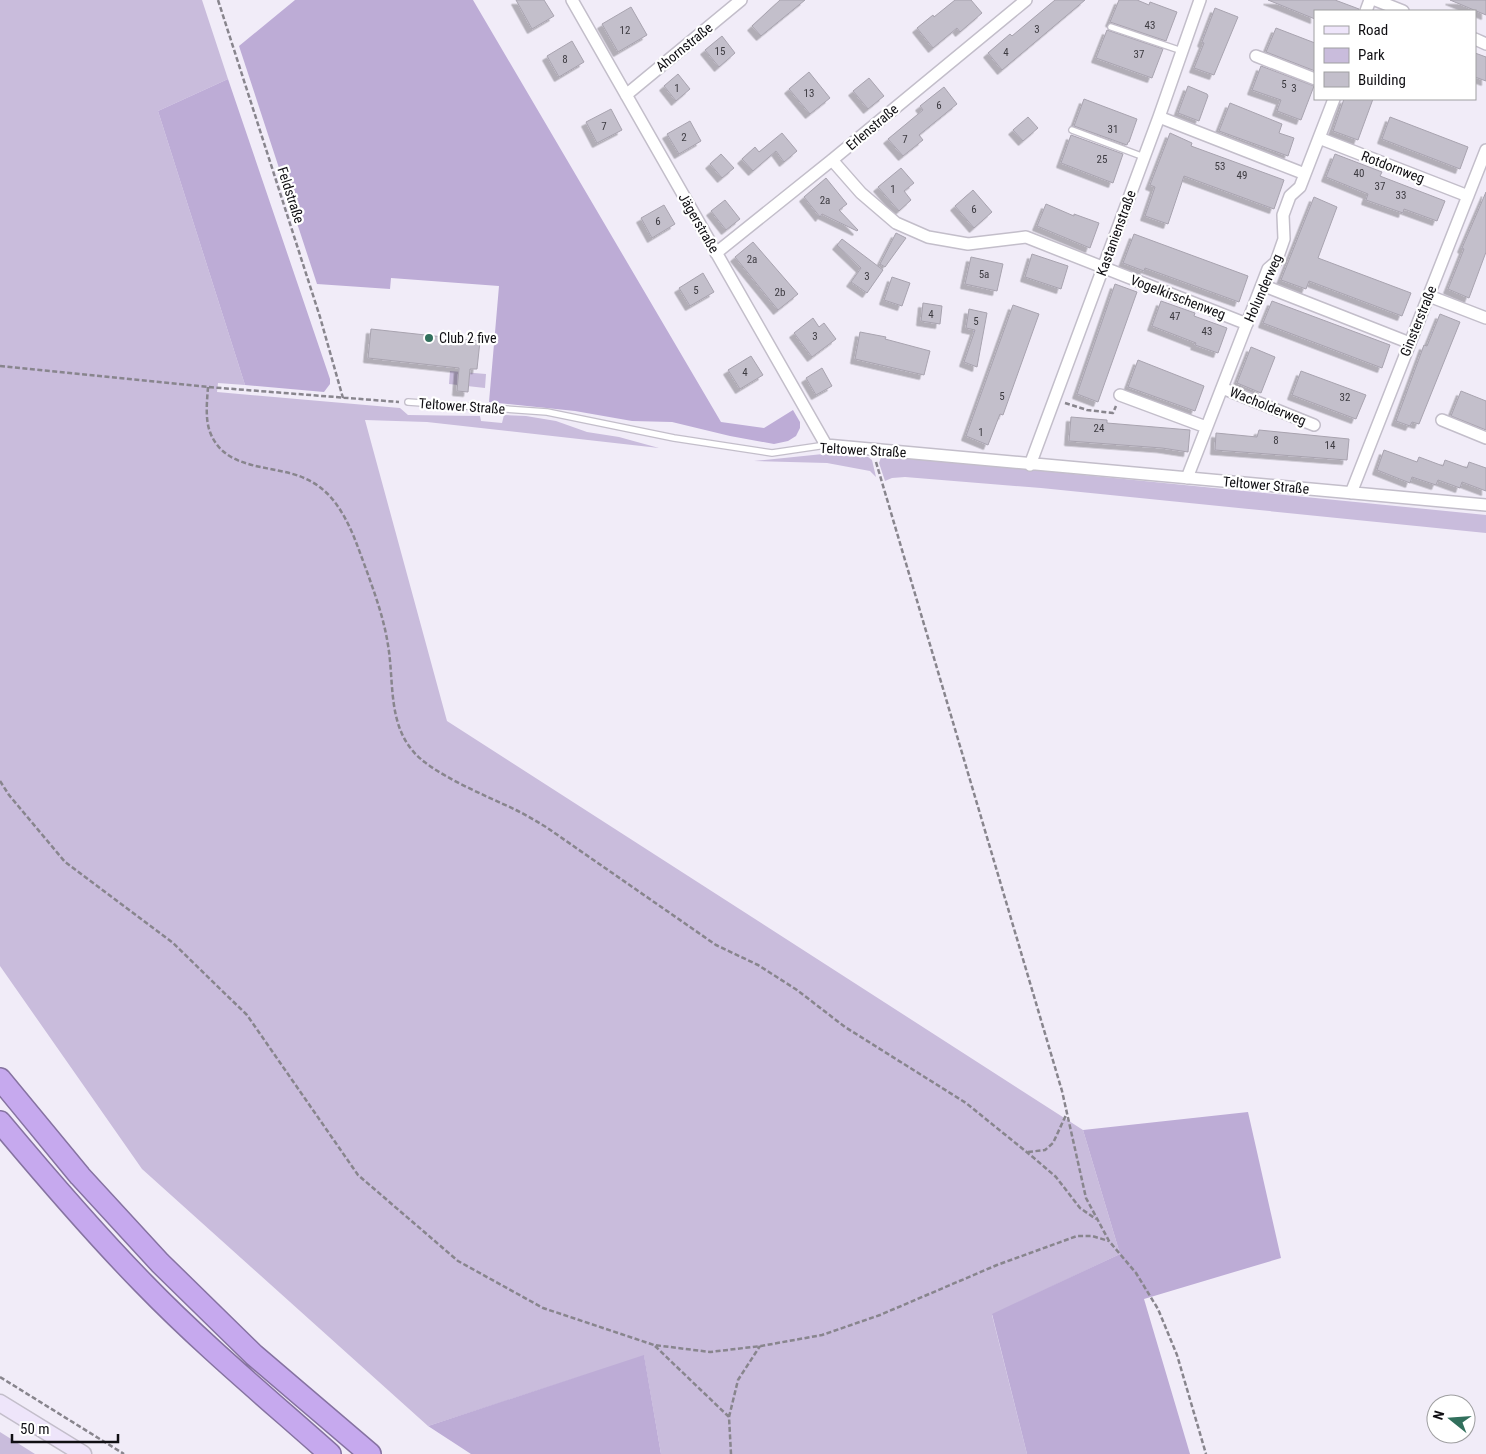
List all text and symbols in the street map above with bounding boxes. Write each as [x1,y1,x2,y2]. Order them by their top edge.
legend [1314,10,1476,100]
street label: Ahornstraße [653,19,716,75]
house number: 43 [1145,19,1155,32]
text: Road [1358,21,1388,39]
house number: 3 [1034,23,1040,36]
house number: 12 [620,24,630,37]
house number: 15 [715,45,725,58]
house number: 4 [1003,46,1009,59]
text: Park [1358,46,1385,64]
house number: 37 [1134,48,1144,61]
house number: 8 [562,53,568,66]
text: Building [1358,71,1406,89]
house number: 5 [1281,78,1287,91]
house number: 1 [674,82,680,95]
house number: 3 [1291,82,1297,95]
house number: 13 [804,87,814,100]
house number: 6 [936,99,942,112]
street label: Erlenstraße [843,100,902,153]
house number: 7 [601,120,607,133]
house number: 31 [1108,123,1118,136]
house number: 2 [681,131,687,144]
house number: 7 [902,133,908,146]
street label: Rotdornweg [1359,148,1427,186]
house number: 25 [1097,153,1107,166]
house number: 53 [1215,160,1225,173]
street label: Feldstraße [274,165,308,226]
house number: 40 [1354,167,1364,180]
house number: 49 [1237,169,1247,182]
house number: 37 [1375,180,1385,193]
house number: 1 [890,183,896,196]
street label: Kastanienstraße [1093,188,1139,278]
house number: 33 [1396,189,1406,202]
street label: Jägerstraße [675,190,723,256]
house number: 2a [820,194,830,207]
house number: 6 [971,203,977,216]
house number: 6 [655,215,661,228]
street label: Holunderweg [1241,251,1285,325]
house number: 2a [747,253,757,266]
house number: 5a [979,268,989,281]
house number: 3 [864,270,870,283]
street label: Vogelkirschenweg [1128,272,1228,322]
street label: Ginsterstraße [1397,283,1440,359]
house number: 5 [693,284,699,297]
house number: 2b [775,286,785,299]
house number: 4 [928,308,934,321]
house number: 47 [1170,310,1180,323]
house number: 5 [973,315,979,328]
house number: 43 [1202,325,1212,338]
place label: Club 2 five [439,330,497,346]
house number: 3 [812,330,818,343]
marker: Club 2 five [423,332,435,344]
house number: 4 [742,366,748,379]
street label: Wacholderweg [1227,383,1309,429]
house number: 5 [999,390,1005,403]
house number: 32 [1340,391,1350,404]
street label: Teltower Straße [418,395,506,417]
house number: 24 [1094,422,1105,435]
house number: 1 [978,426,984,439]
house number: 8 [1273,434,1279,447]
house number: 14 [1325,439,1336,452]
street label: Teltower Straße [819,440,907,460]
street label: Teltower Straße [1222,473,1310,497]
north arrow [1426,1394,1476,1444]
text: N [1430,1409,1447,1422]
scale bar [12,1412,119,1444]
text: 50 m [20,1420,50,1438]

